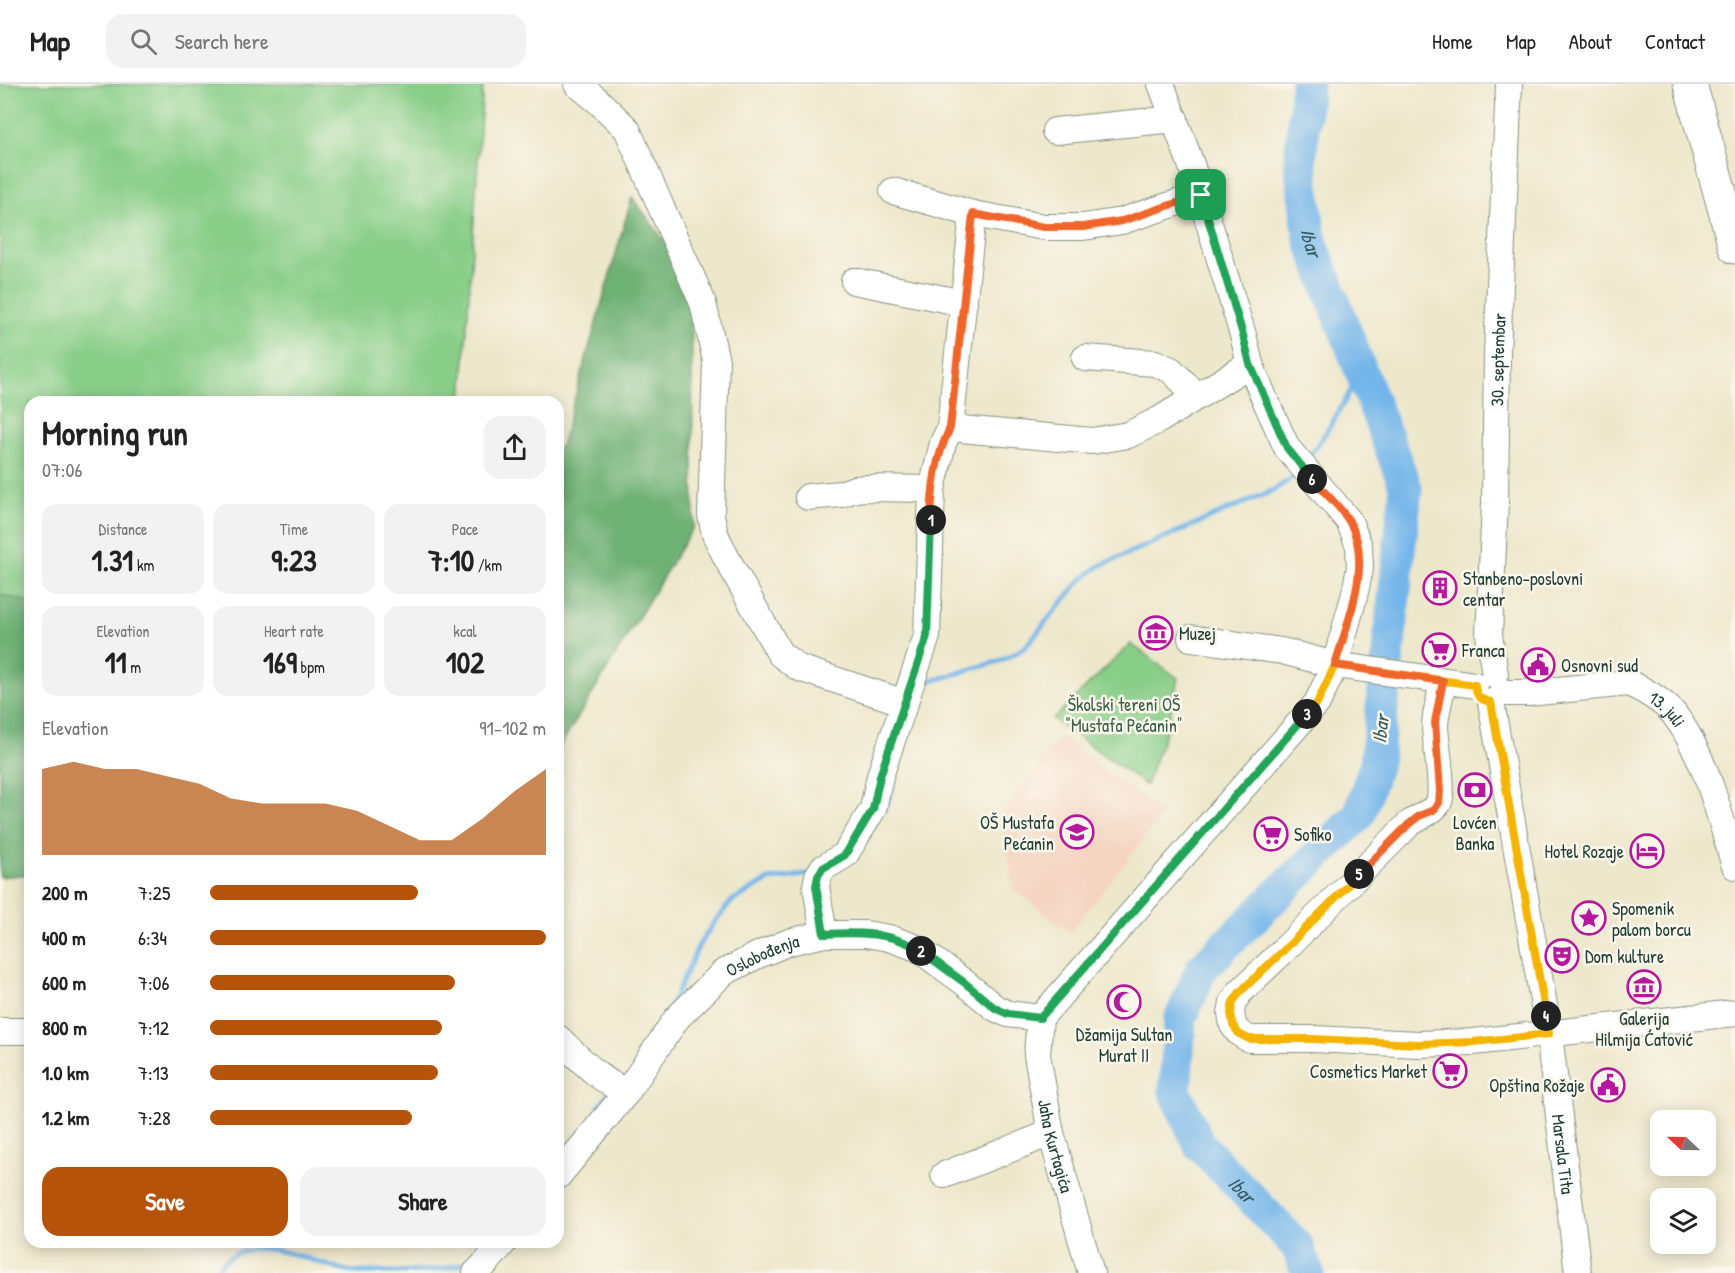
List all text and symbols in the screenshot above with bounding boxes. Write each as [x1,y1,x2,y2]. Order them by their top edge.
search box [106,14,526,68]
text: Map [30,22,70,60]
icon: search [127,25,160,58]
text: Search here [175,26,269,56]
text: Home [1432,27,1473,56]
text: Map [1506,27,1536,56]
text: About [1569,27,1612,56]
text: Contact [1645,27,1705,56]
pin [1175,169,1226,220]
icon: arrive [1184,178,1217,211]
water label: Ibar [1295,227,1330,263]
street label: 30. septembar [1484,312,1511,406]
text: Morning run [42,411,188,455]
button: share [483,416,546,479]
text: 07:06 [42,456,82,483]
pin: 6 [1297,464,1327,494]
text: 6 [1309,468,1315,490]
pin: 1 [916,505,946,535]
text: 1 [928,509,934,531]
text: Distance [99,518,147,540]
text: Time [280,518,308,540]
text: Pace [452,518,478,540]
text: 1.31 [92,540,133,580]
text: 9:23 [271,540,317,580]
text: 7:10 [428,540,474,580]
text: km [133,554,154,576]
text: /km [474,554,502,576]
place label: Stanbeno-poslovni centar [1463,566,1583,612]
building icon: Stanbeno-poslovni centar [1422,570,1458,606]
museum icon: Muzej [1138,615,1174,651]
text: Elevation [96,620,150,642]
text: Heart rate [264,620,324,642]
text: kcal [453,620,477,642]
place label: Muzej [1179,621,1216,646]
supermarket icon: Franca [1421,632,1457,668]
place label: Franca [1461,638,1505,663]
text: 11 [105,642,127,682]
text: 169 [263,642,297,682]
text: 102 [446,642,484,682]
public building icon: Osnovni sud [1520,647,1556,683]
place label: Osnovni sud [1561,653,1638,678]
text: m [127,656,141,678]
text: bpm [297,656,325,678]
street label: 13. juli [1644,685,1692,732]
park label: Školski tereni OŠ "Mustafa Pećanin" [1066,692,1182,738]
pin: 3 [1292,699,1322,729]
text: 3 [1303,703,1311,725]
water label: Ibar [1365,711,1395,745]
text: Elevation [42,714,108,741]
text: 91–102 m [479,714,546,741]
bank icon: Lovćen Banka [1457,772,1493,808]
place label: OŠ Mustafa Pećanin [980,810,1054,856]
place label: Lovćen Banka [1453,810,1497,856]
school or university icon: OŠ Mustafa Pećanin [1059,814,1095,850]
supermarket icon: Sofiko [1253,816,1289,852]
place label: Sofiko [1294,822,1331,847]
hotel icon: Hotel Rozaje [1629,833,1665,869]
place label: Hotel Rozaje [1544,839,1624,864]
pin: 5 [1344,859,1374,889]
text: 5 [1356,863,1362,885]
text: 200 m [42,879,87,906]
text: 7:25 [138,879,170,906]
place label: Spomenik palom borcu [1612,896,1691,942]
place icon: Spomenik palom borcu [1571,900,1607,936]
text: 400 m [42,924,86,951]
text: 6:34 [138,924,167,951]
street label: Oslobođenja [721,928,801,982]
pin: 2 [906,936,936,966]
theatre icon: Dom kulture [1544,938,1580,974]
text: 2 [917,940,925,962]
place label: Dom kulture [1585,944,1664,969]
text: 600 m [42,969,86,996]
text: 7:06 [138,969,169,996]
museum icon: Galerija Hilmija Ćatović [1626,969,1662,1005]
mosque icon: Džamija Sultan Murat II [1106,984,1142,1020]
pin: 4 [1531,1001,1561,1031]
text: 4 [1543,1005,1549,1027]
place label: Galerija Hilmija Ćatović [1595,1006,1693,1052]
text: 800 m [42,1014,87,1041]
text: 7:12 [138,1014,169,1041]
place label: Džamija Sultan Murat II [1076,1022,1172,1068]
supermarket icon: Cosmetics Market [1432,1053,1468,1089]
text: 1.0 km [42,1059,89,1086]
text: 7:13 [138,1059,169,1086]
place label: Cosmetics Market [1310,1059,1428,1084]
public building icon: Opština Rožaje [1590,1067,1626,1103]
place label: Opština Rožaje [1489,1073,1585,1098]
street label: Jaha Kurtagića [1033,1097,1080,1195]
text: 1.2 km [42,1104,89,1131]
text: 7:28 [138,1104,171,1131]
north arrow [1650,1110,1716,1176]
map controls [1650,1110,1716,1254]
street label: Marsala Tita [1546,1113,1581,1196]
button: Save [42,1167,288,1236]
button: Share [300,1167,546,1236]
water label: Ibar [1223,1170,1264,1211]
button: layers [1650,1188,1716,1254]

